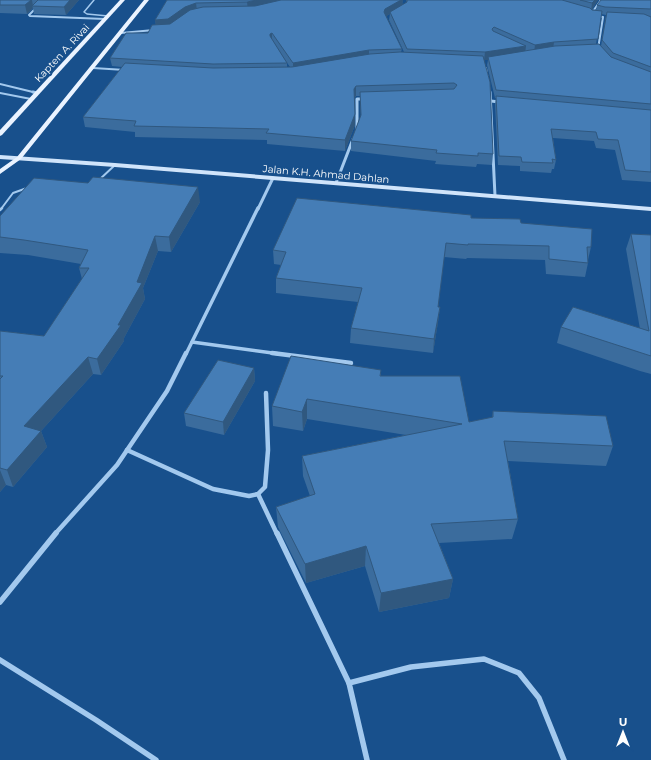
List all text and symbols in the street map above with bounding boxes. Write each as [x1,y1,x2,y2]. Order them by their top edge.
street label: Kapten A. Rivai [32,21,92,85]
street label: Jalan K.H. Ahmad Dahlan [261,162,390,186]
north arrow [603,712,643,752]
text: U [619,715,627,729]

